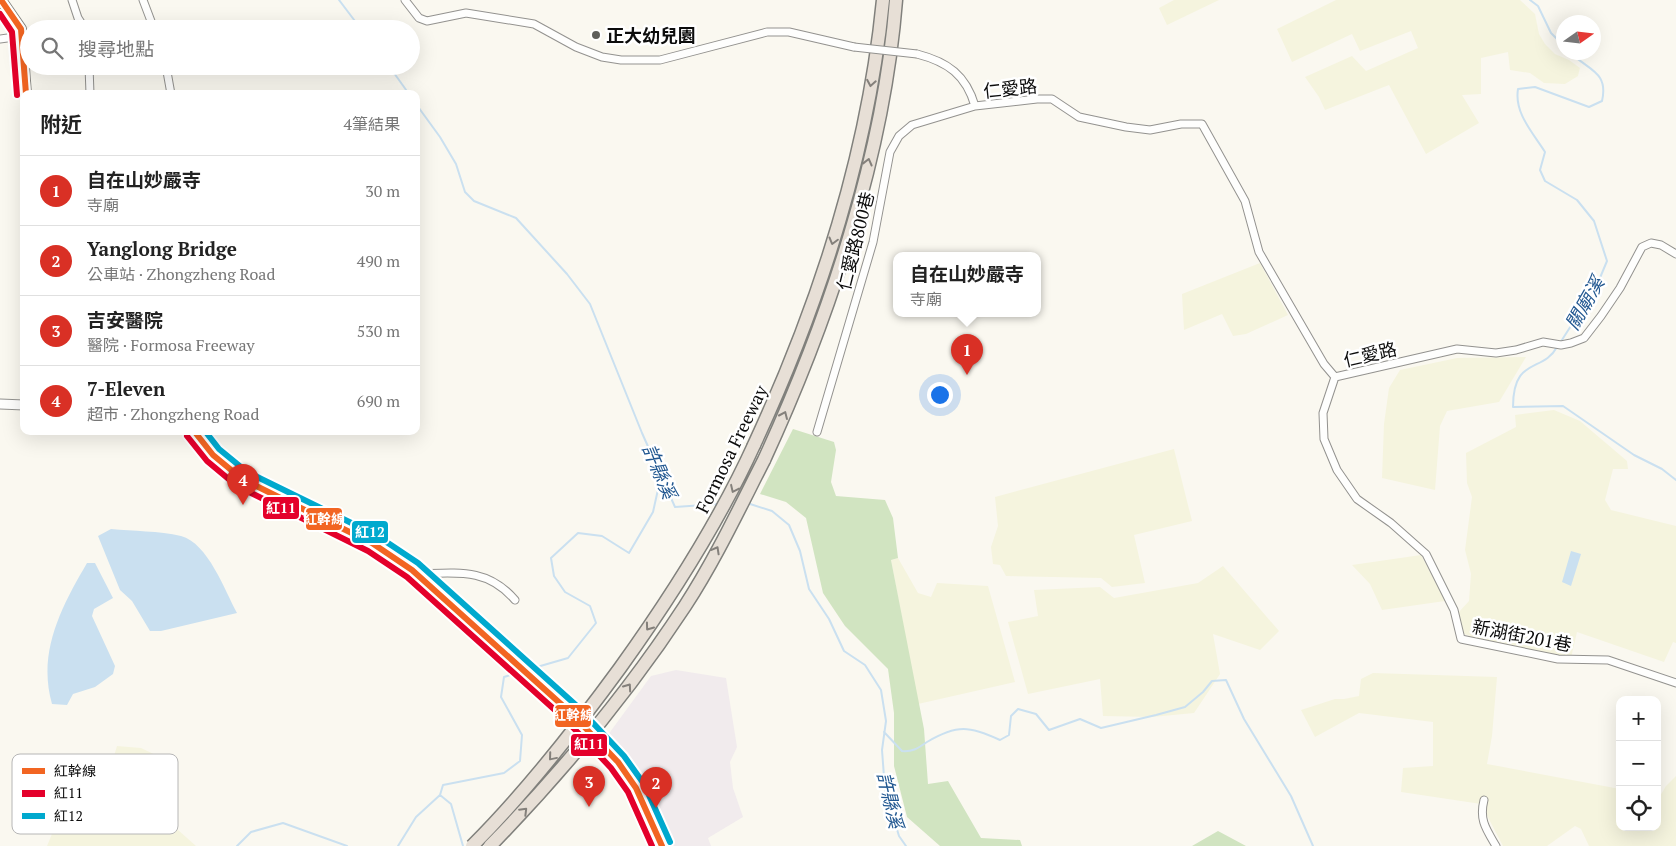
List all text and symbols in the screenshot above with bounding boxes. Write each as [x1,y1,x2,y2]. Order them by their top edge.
north arrow [1556,15,1601,60]
search box [20,20,420,75]
place label: 正大幼兒園 [606,23,696,47]
marker: 正大幼兒園 [590,29,602,41]
icon: search [38,34,66,62]
text: 搜尋地點 [78,36,154,61]
street label: 仁愛路 [982,73,1038,103]
one-way arrow [866,78,876,87]
text: 附近 [40,110,82,138]
text: 4筆結果 [343,113,400,135]
one-way arrow [862,157,873,166]
text: 自在山妙嚴寺 [87,167,201,192]
text: 1 [51,180,61,202]
text: 30 m [365,180,400,202]
street label: 仁愛路800巷 [831,189,879,293]
text: 寺廟 [87,194,119,216]
text: Yanglong Bridge [87,236,237,261]
one-way arrow [828,236,839,245]
text: 2 [51,250,61,272]
text: 490 m [357,250,400,272]
popup [893,252,1041,317]
text: 自在山妙嚴寺 [910,261,1024,286]
text: 公車站 · Zhongzheng Road [87,263,275,285]
water label: 關廟溪 [1559,269,1611,334]
text: 寺廟 [910,288,942,310]
text: 吉安醫院 [87,307,163,332]
text: 3 [51,320,61,342]
text: 530 m [357,320,400,342]
text: 醫院 · Formosa Freeway [87,334,255,356]
pin: 1 [951,334,983,375]
street label: 仁愛路 [1341,336,1399,372]
text: 7-Eleven [87,376,165,401]
street label: Formosa Freeway [690,380,773,517]
your location [927,382,953,408]
text: 4 [51,390,61,412]
text: 690 m [357,390,400,412]
text: 超市 · Zhongzheng Road [87,403,259,425]
one-way arrow [778,411,789,420]
water label: 許縣溪 [637,440,684,505]
pin: 4 [227,464,259,505]
one-way arrow [730,484,740,493]
line badge: 紅11 [262,496,300,520]
text: 紅11 [266,498,296,517]
line badge: 紅幹線 [305,507,343,531]
text: 紅幹線 [303,509,345,528]
line badge: 紅12 [351,520,389,544]
text: 紅12 [355,522,385,541]
one-way arrow [710,547,720,556]
street label: 新湖街201巷 [1470,614,1574,656]
one-way arrow [646,621,655,631]
one-way arrow [622,683,631,693]
map controls [1616,696,1661,831]
button: + [1616,696,1661,741]
line badge: 紅幹線 [554,704,592,728]
text: 紅幹線 [552,705,594,724]
line badge: 紅11 [570,733,608,757]
text: 紅11 [574,734,604,753]
button: − [1616,741,1661,786]
one-way arrow [549,752,558,761]
legend [12,754,178,834]
text: 紅幹線 [54,761,96,780]
pin: 3 [573,766,605,807]
pin: 2 [640,767,672,808]
water label: 許縣溪 [872,769,910,833]
text: 紅11 [54,783,83,802]
button: locate [1616,786,1661,831]
text: 紅12 [54,806,83,825]
one-way arrow [518,808,527,817]

